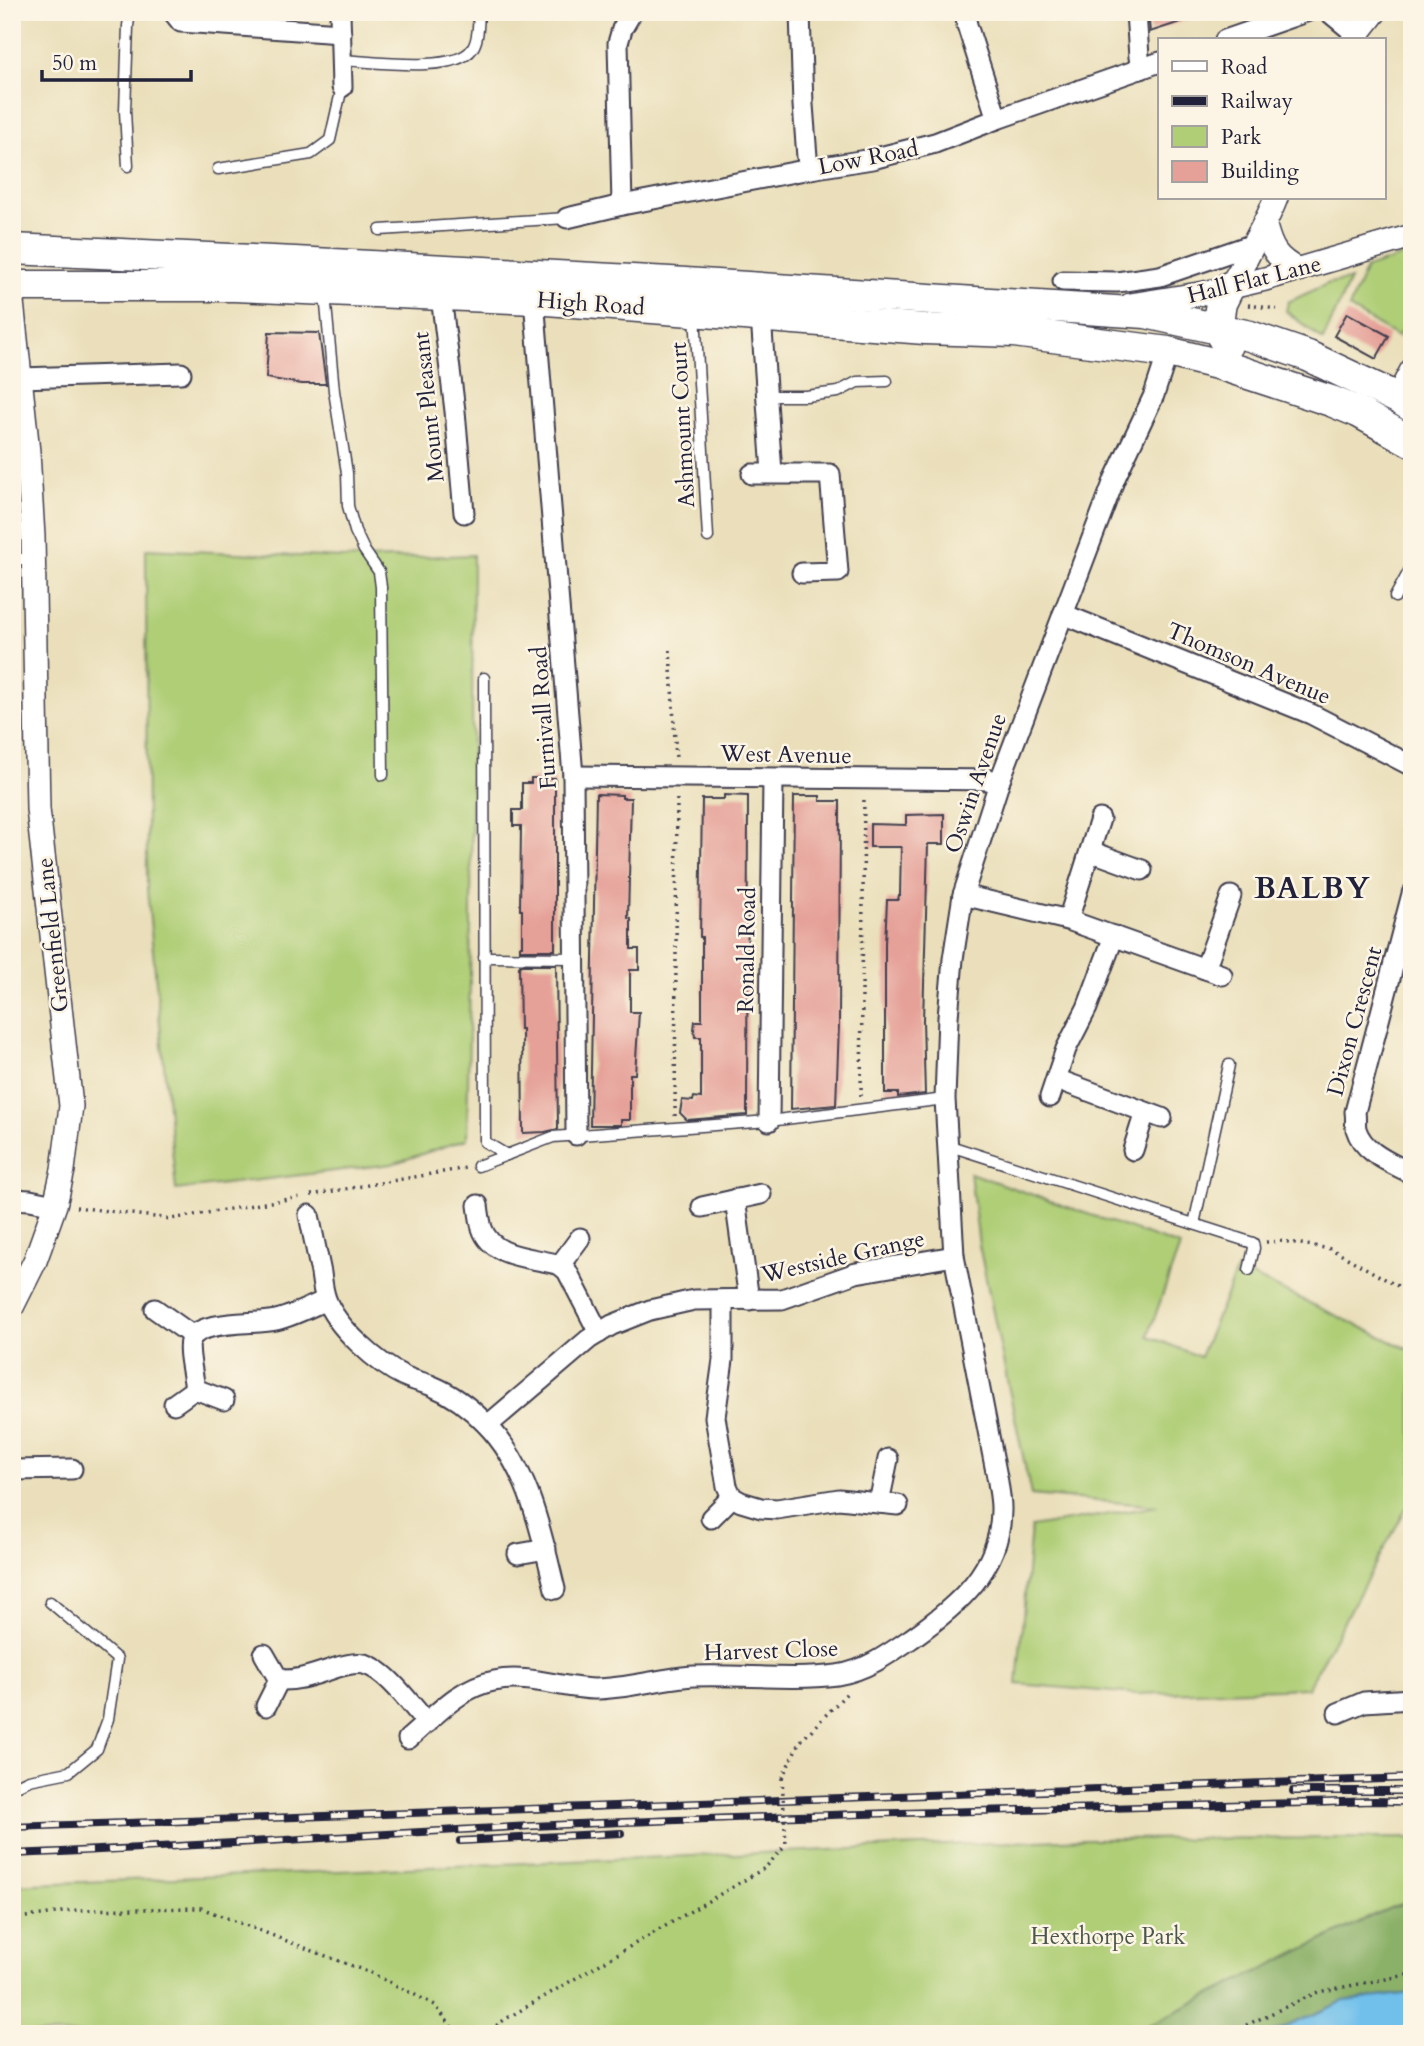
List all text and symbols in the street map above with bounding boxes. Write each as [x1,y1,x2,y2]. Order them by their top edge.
scale bar [42,38,191,82]
legend [1158,38,1386,200]
text: 50 m [52,49,97,78]
text: Road [1221,53,1267,82]
text: Railway [1221,87,1293,116]
text: Park [1221,123,1262,152]
street label: Low Road [815,132,922,182]
text: Building [1221,157,1299,186]
street label: Hall Flat Lane [1184,248,1324,311]
street label: High Road [536,284,647,323]
street label: Mount Pleasant [405,330,452,484]
street label: Ashmount Court [663,341,702,509]
street label: Thomson Avenue [1162,615,1336,712]
street label: Furnivall Road [523,644,564,791]
street label: Oswin Avenue [937,709,1014,857]
street label: West Avenue [719,738,852,771]
street label: Greenfield Lane [29,856,76,1014]
district label: BALBY [1254,868,1372,909]
street label: Ronald Road [730,886,763,1013]
street label: Dixon Crescent [1320,943,1389,1099]
street label: Westside Grange [757,1223,928,1291]
street label: Harvest Close [703,1633,839,1668]
park label: Hexthorpe Park [1031,1921,1186,1952]

